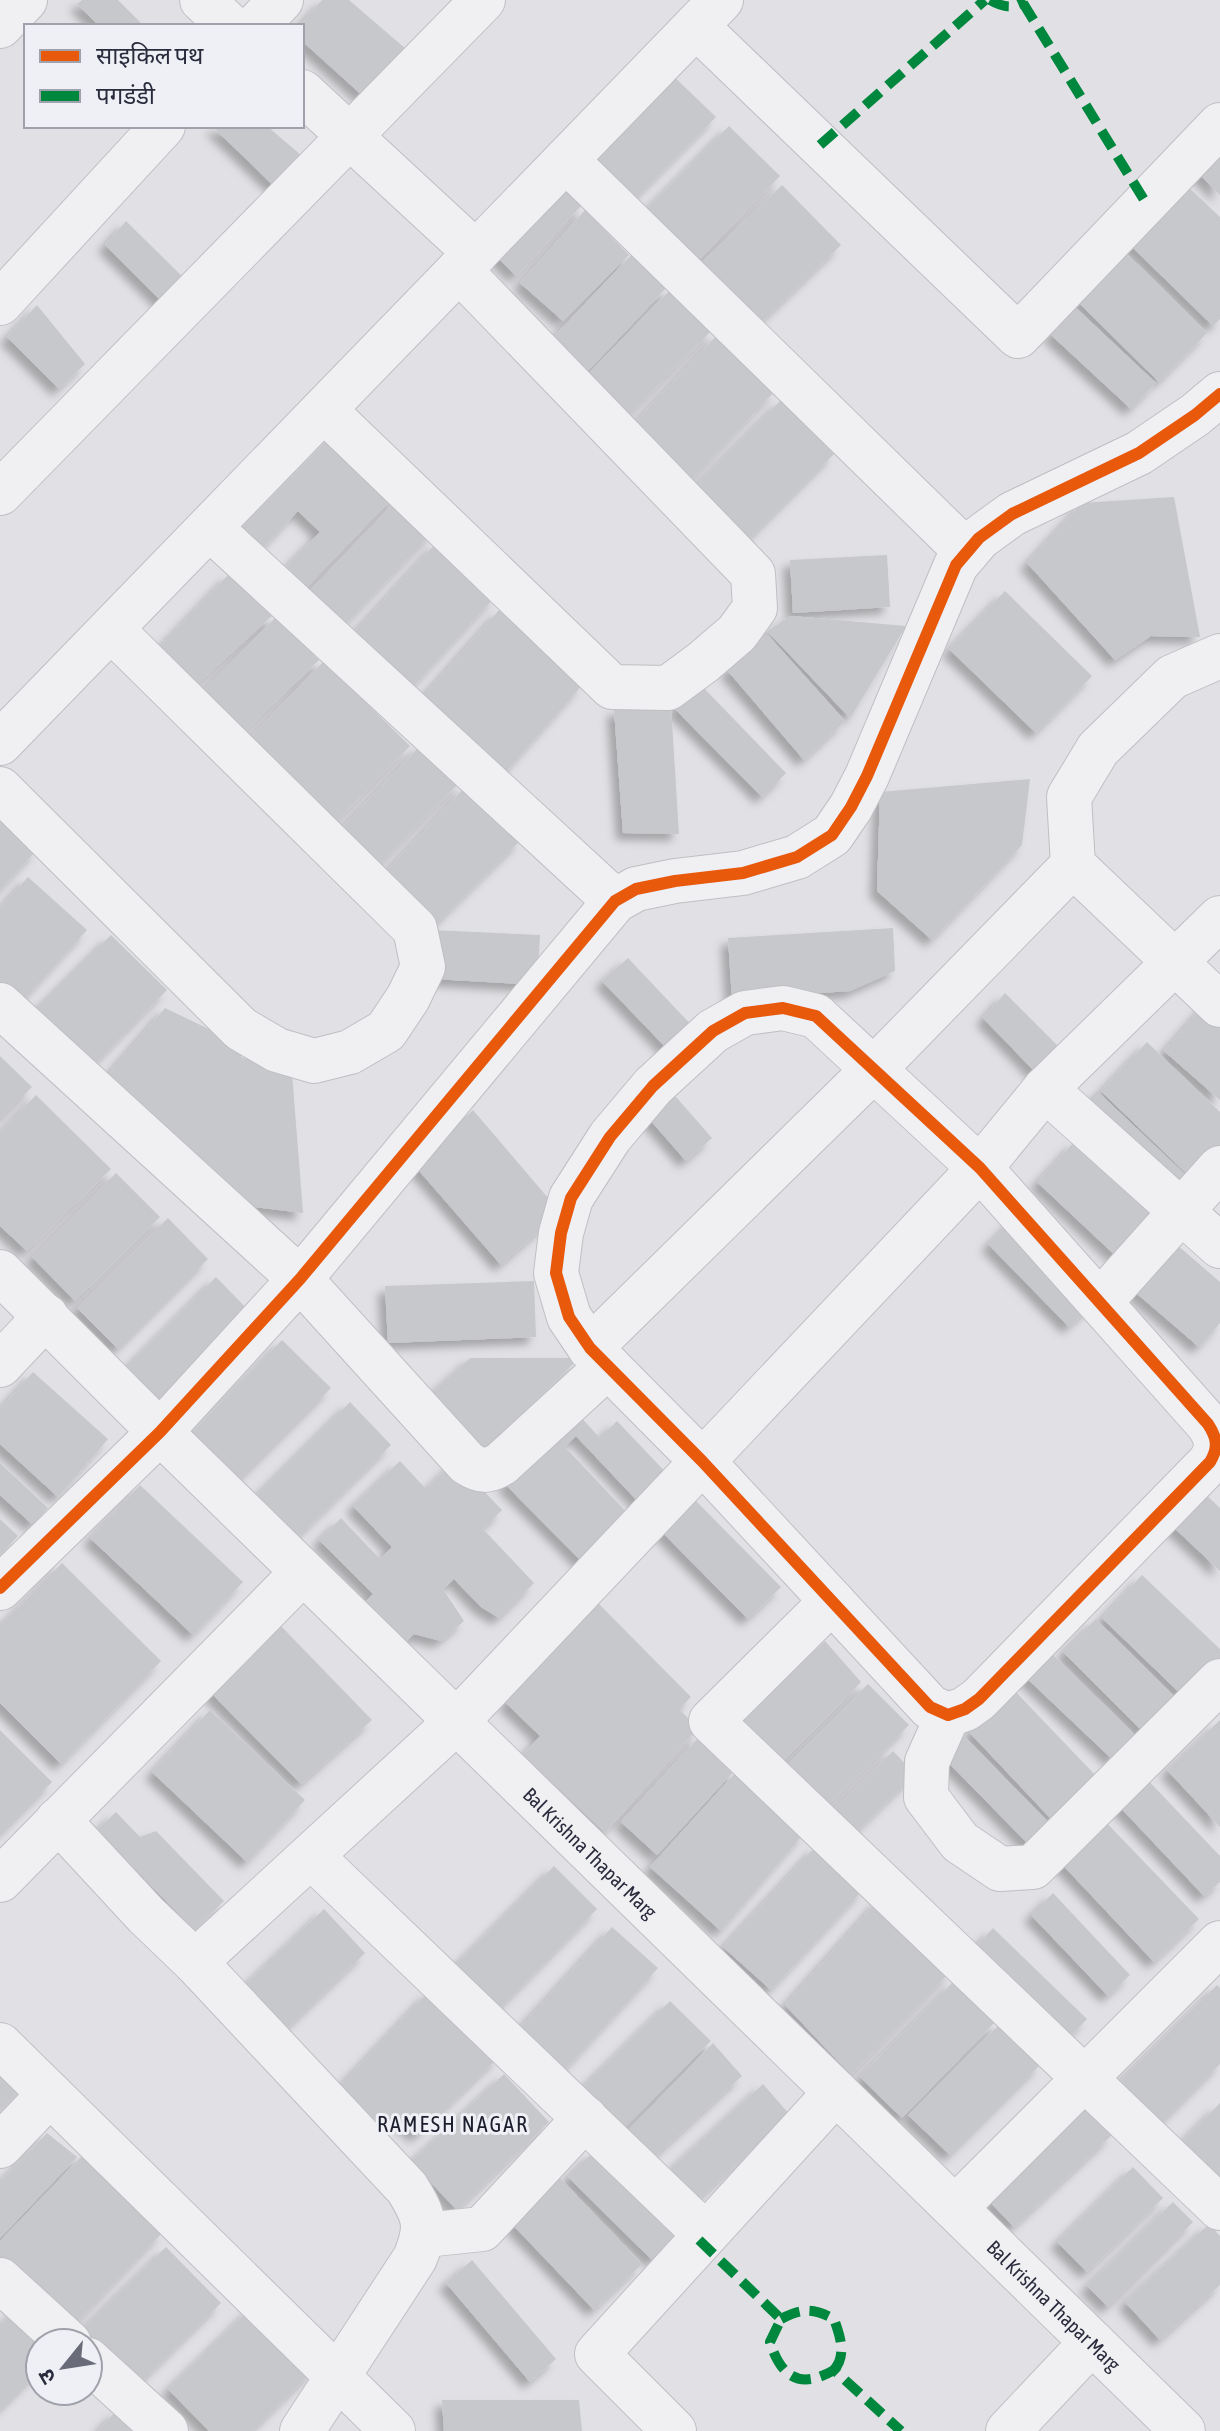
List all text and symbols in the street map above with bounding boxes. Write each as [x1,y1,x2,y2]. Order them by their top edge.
legend [24,24,304,128]
text: साइकिल पथ [96,42,204,69]
text: पगडंडी [96,82,156,109]
street label: Bal Krishna Thapar Marg [519,1782,662,1923]
district label: RAMESH NAGAR [377,2111,529,2137]
street label: Bal Krishna Thapar Marg [983,2235,1126,2376]
north arrow [24,2327,104,2407]
text: उ [32,2364,61,2389]

